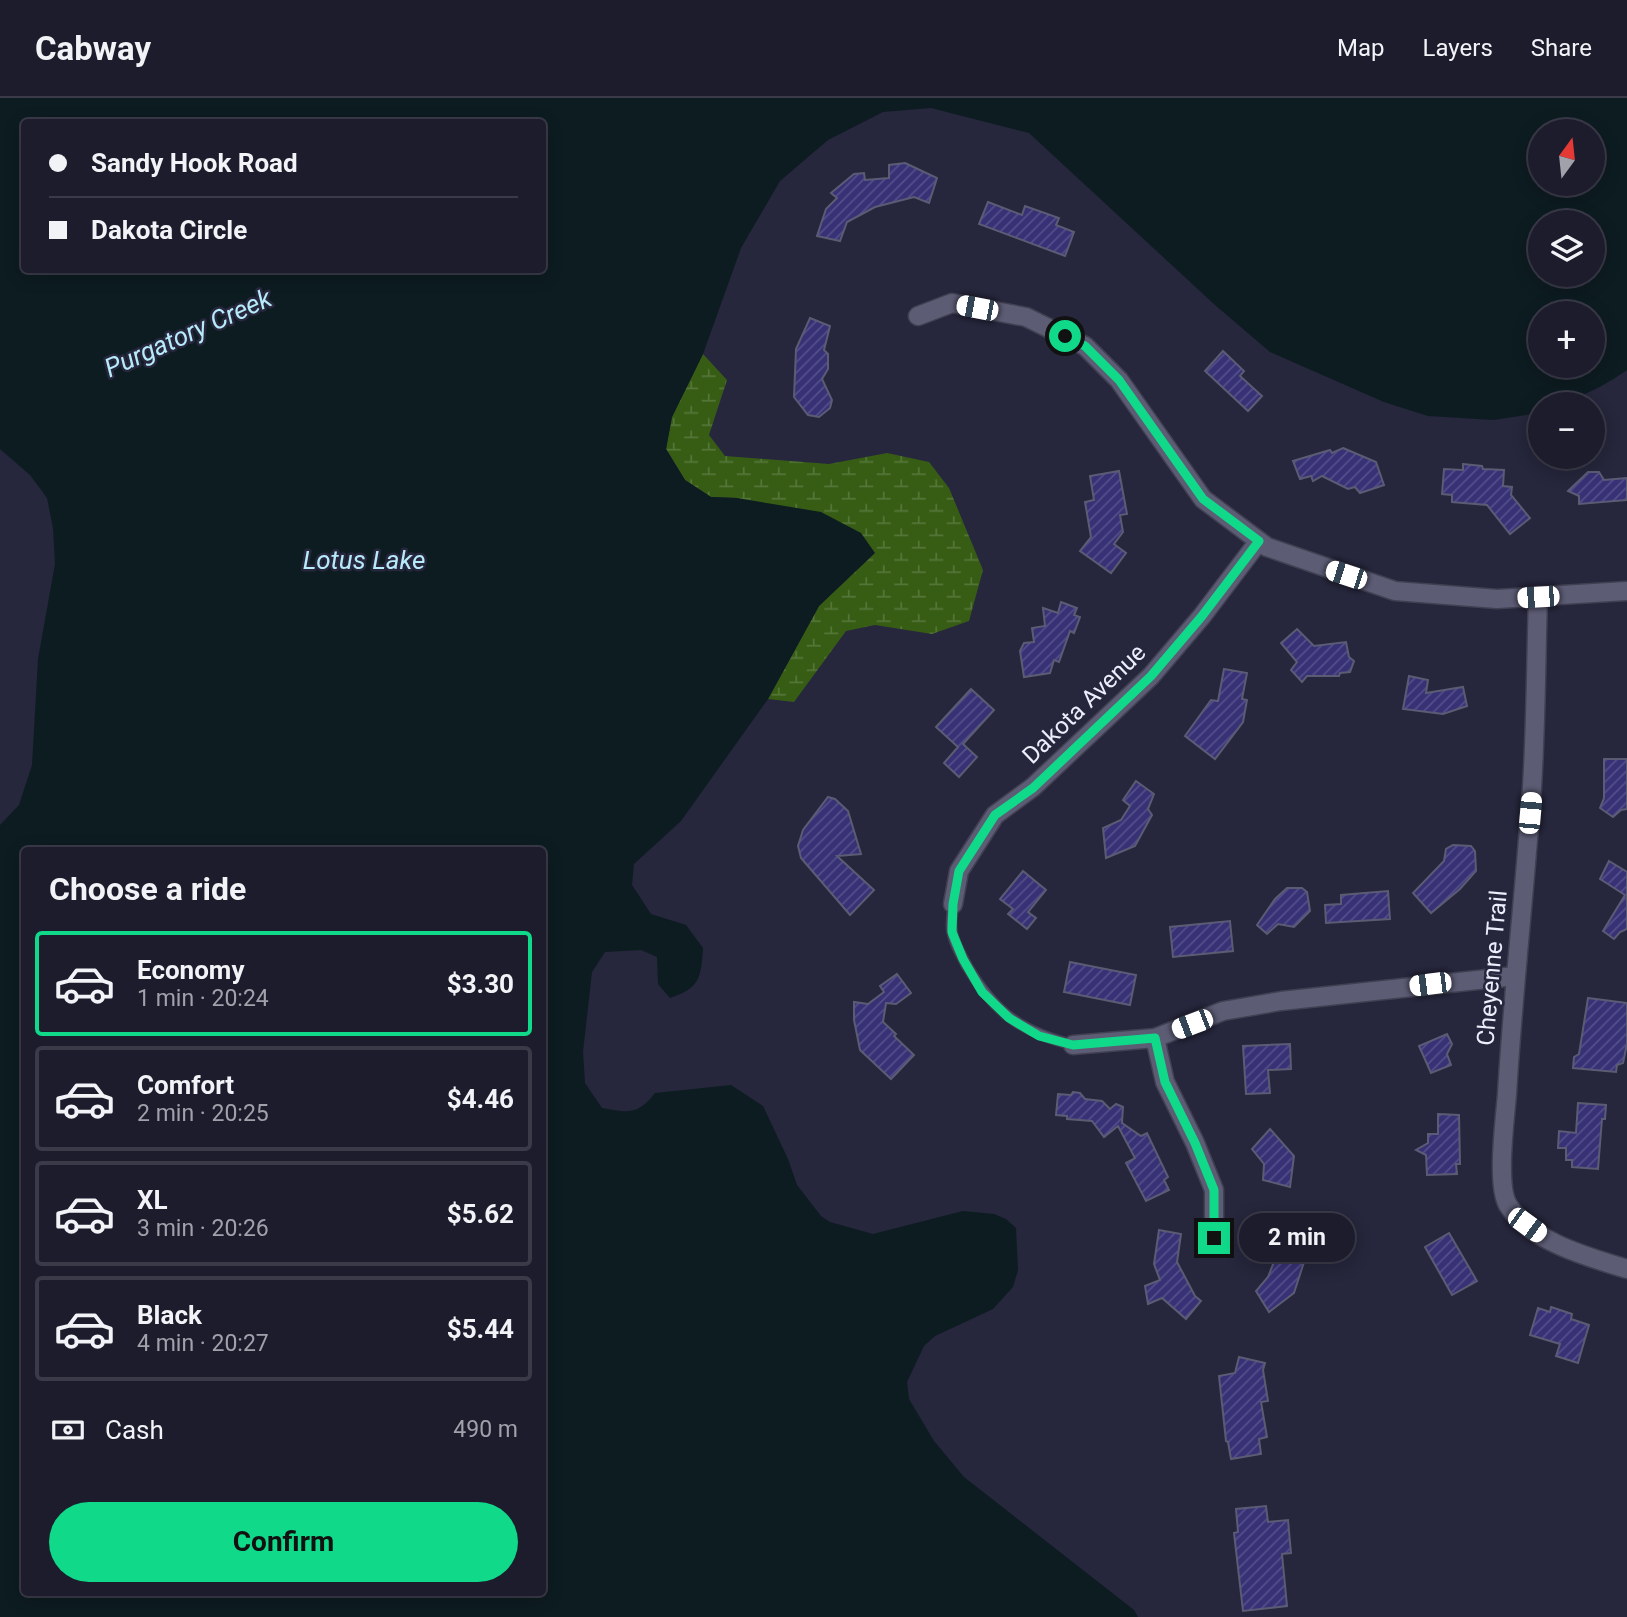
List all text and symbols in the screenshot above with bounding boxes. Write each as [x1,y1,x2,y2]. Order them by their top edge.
text: Cabway [35,29,151,68]
text: Map [1337,34,1385,62]
text: Layers [1423,34,1493,62]
text: Share [1531,34,1592,62]
north arrow [1528,119,1605,196]
map controls [1528,119,1605,469]
text: Sandy Hook Road [91,148,298,178]
button: layers [1528,210,1605,287]
text: Dakota Circle [91,215,247,245]
water label: Purgatory Creek [100,282,277,383]
car [955,294,1000,322]
button: + [1528,301,1605,378]
route start [1049,320,1081,352]
button: − [1528,392,1605,469]
water label: Lotus Lake [303,545,425,575]
car [1323,559,1370,591]
car [1517,585,1560,609]
street label: Dakota Avenue [1017,638,1151,770]
car [1518,791,1543,835]
text: Choose a ride [49,870,246,908]
street label: Cheyenne Trail [1471,889,1513,1047]
icon: car [53,952,116,1015]
text: Economy [137,955,244,985]
text: $3.30 [447,969,514,999]
car [1408,971,1453,997]
text: 1 min · 20:24 [137,985,269,1012]
car [1169,1007,1216,1041]
icon: car [53,1067,116,1130]
text: Comfort [137,1070,234,1100]
text: $4.46 [447,1084,514,1114]
text: 2 min · 20:25 [137,1100,269,1127]
icon: car [53,1182,116,1245]
text: XL [137,1185,168,1215]
text: $5.62 [447,1199,514,1229]
car [1504,1204,1551,1246]
callout: 2 min [1238,1214,1354,1262]
text: 3 min · 20:26 [137,1215,269,1242]
route end [1198,1222,1230,1254]
text: 2 min [1268,1224,1326,1251]
icon: car [53,1297,116,1360]
text: Black [137,1300,202,1330]
text: $5.44 [447,1314,514,1344]
text: 4 min · 20:27 [137,1330,269,1357]
icon: cash [49,1411,87,1449]
text: Cash [105,1415,164,1445]
text: 490 m [453,1416,518,1443]
button: Confirm [49,1502,518,1582]

